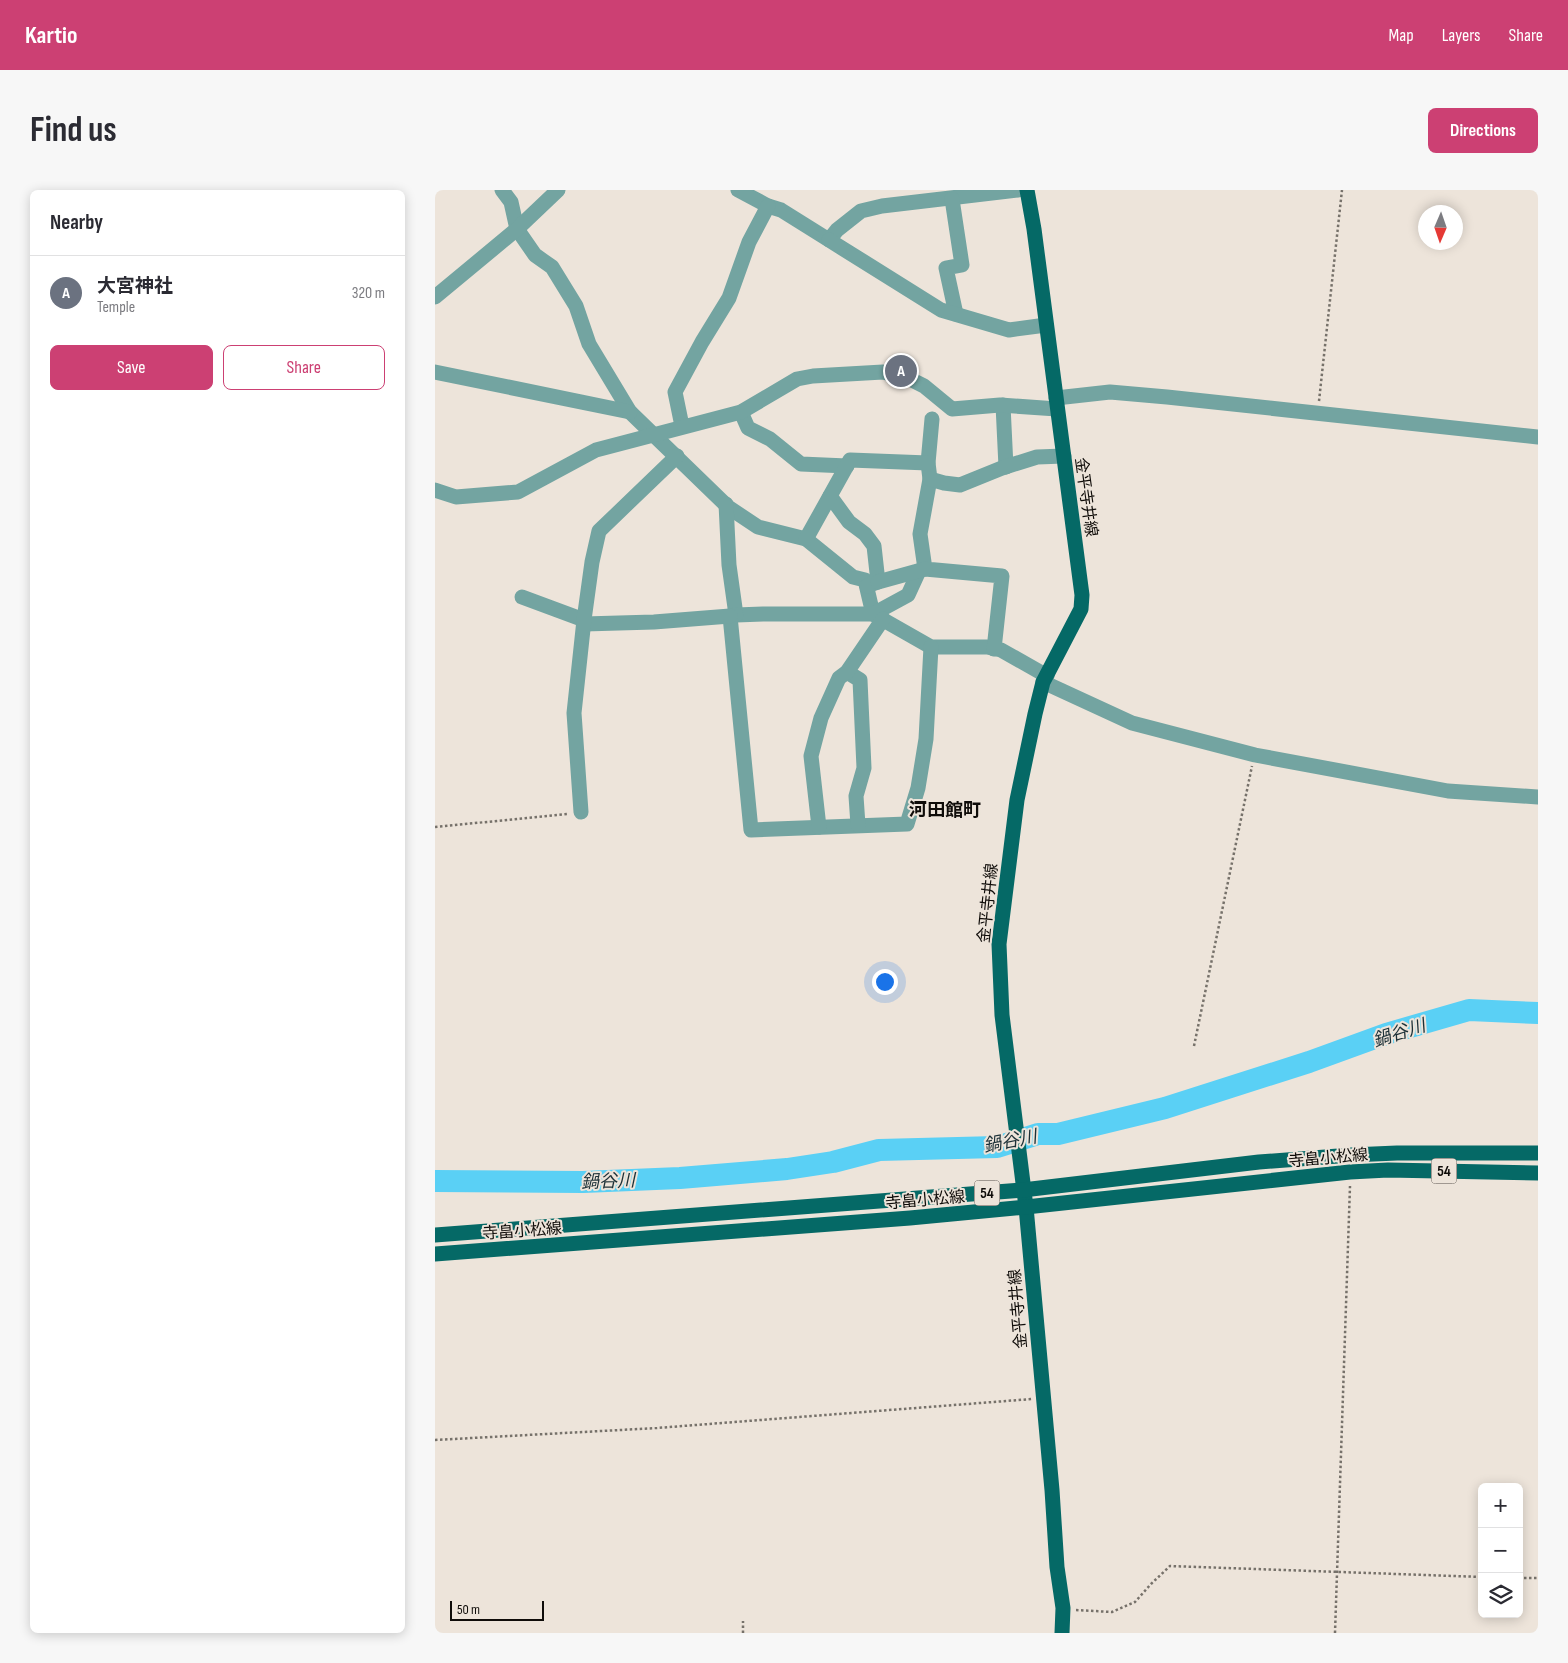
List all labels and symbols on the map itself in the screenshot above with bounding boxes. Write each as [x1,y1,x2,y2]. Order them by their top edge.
north arrow [1418,205,1463,250]
pin: A [885,352,917,390]
street label: 金平寺井線 [1071,456,1100,538]
district label: 河田館町 [909,800,981,821]
street label: 金平寺井線 [975,862,1002,944]
your location [872,969,898,995]
water label: 鍋谷川 [1370,1015,1430,1052]
water label: 鍋谷川 [982,1126,1041,1157]
street label: 寺畠小松線 [1287,1146,1369,1171]
road number: 54 [1431,1158,1457,1184]
water label: 鍋谷川 [581,1170,637,1193]
road number: 54 [975,1180,999,1206]
street label: 寺畠小松線 [884,1188,966,1213]
street label: 寺畠小松線 [482,1219,563,1244]
street label: 金平寺井線 [1006,1268,1031,1350]
scale bar [450,1598,544,1621]

